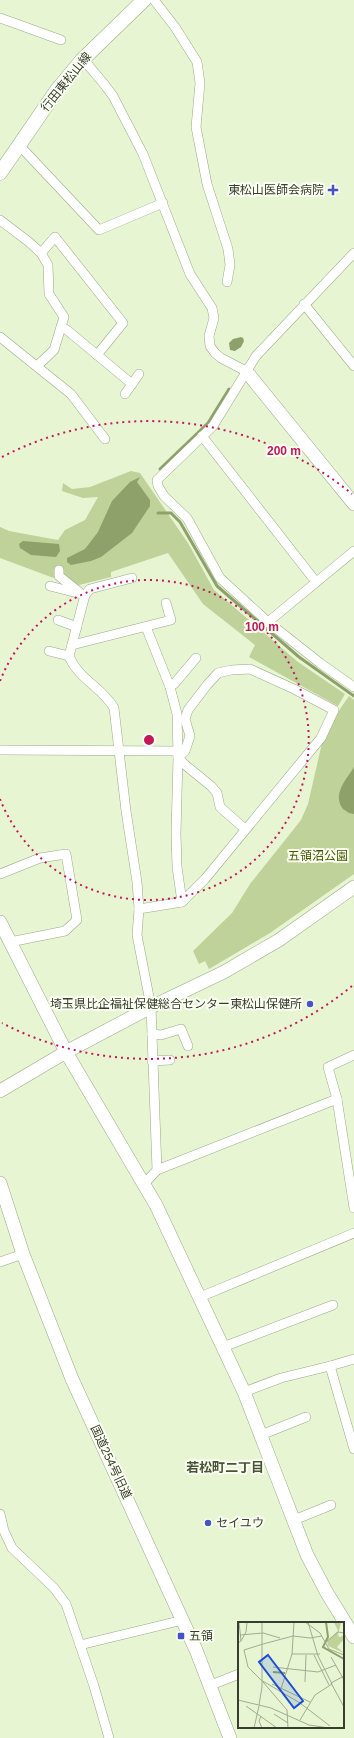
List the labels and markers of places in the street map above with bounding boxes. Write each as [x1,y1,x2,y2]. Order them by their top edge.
place label: 東松山医師会病院 [228,183,324,197]
marker: 東松山医師会病院 [327,184,339,196]
centre of rings [142,733,156,747]
place label: 埼玉県比企福祉保健総合センター東松山保健所 [50,997,302,1011]
marker: 埼玉県比企福祉保健総合センター東松山保健所 [305,999,315,1009]
place label: セイユウ [216,1516,264,1530]
marker: セイユウ [203,1518,213,1528]
place label: 五領 [189,1629,213,1643]
marker: 五領 [176,1631,186,1641]

